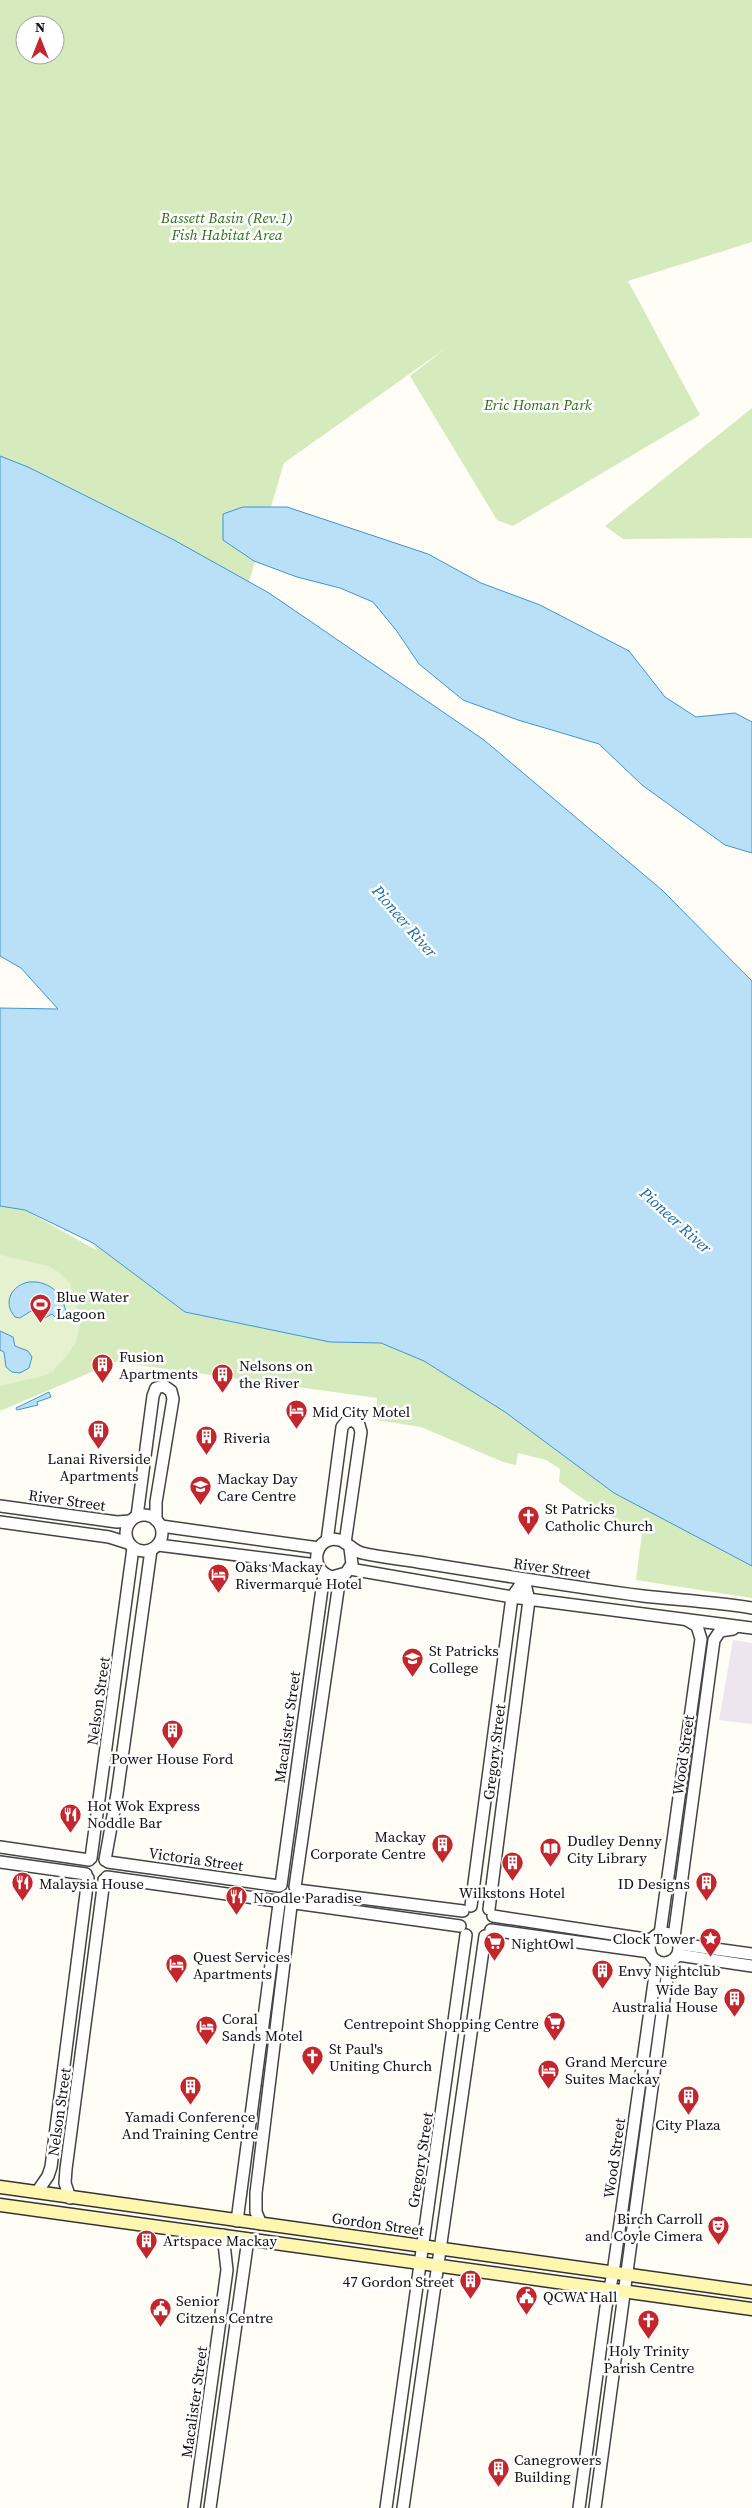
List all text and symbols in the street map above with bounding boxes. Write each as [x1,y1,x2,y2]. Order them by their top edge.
north arrow [15,15,65,65]
text: N [35,17,45,37]
park label: Bassett Basin (Rev.1) Fish Habitat Area [160,207,293,245]
park label: Eric Homan Park [483,394,593,415]
water label: Pioneer River [367,879,443,962]
water label: Pioneer River [635,1181,717,1258]
place label: Blue Water Lagoon [56,1286,129,1324]
sports icon: Blue Water Lagoon [28,1293,52,1324]
place label: Fusion Apartments [119,1346,198,1384]
building icon: Fusion Apartments [91,1353,115,1384]
place label: Nelsons on the River [239,1355,313,1393]
building icon: Nelsons on the River [211,1362,235,1393]
hotel icon: Mid City Motel [284,1399,308,1430]
place label: Mid City Motel [312,1401,411,1422]
building icon: Lanai Riverside Apartments [87,1418,111,1449]
building icon: Riveria [195,1425,219,1456]
place label: Riveria [223,1427,271,1448]
place label: Lanai Riverside Apartments [47,1448,151,1486]
place label: Mackay Day Care Centre [217,1468,298,1506]
school or university icon: Mackay Day Care Centre [189,1475,213,1506]
street label: River Street [27,1484,107,1516]
place label: St Patricks Catholic Church [545,1498,653,1536]
church icon: St Patricks Catholic Church [517,1505,541,1536]
street label: River Street [512,1552,592,1584]
place label: Oaks Mackay Rivermarque Hotel [235,1556,363,1594]
hotel icon: Oaks Mackay Rivermarque Hotel [207,1563,231,1594]
place label: St Patricks College [429,1640,499,1678]
school or university icon: St Patricks College [401,1647,425,1678]
street label: Nelson Street [81,1655,115,1746]
street label: Macalister Street [269,1670,305,1784]
street label: Gregory Street [478,1703,510,1801]
street label: Wood Street [667,1714,699,1796]
building icon: Power House Ford [160,1718,184,1749]
place label: Power House Ford [111,1748,234,1769]
place label: Hot Wok Express Noddle Bar [87,1795,200,1833]
restaurant icon: Hot Wok Express Noddle Bar [59,1802,83,1833]
place label: Mackay Corporate Centre [310,1826,426,1864]
place label: Dudley Denny City Library [567,1830,662,1868]
building icon: Mackay Corporate Centre [430,1833,454,1864]
library icon: Dudley Denny City Library [539,1837,563,1868]
street label: Victoria Street [147,1842,245,1876]
building icon: Wilkstons Hotel [500,1851,524,1882]
restaurant icon: Malaysia House [11,1871,35,1902]
building icon: ID Designs [694,1871,718,1902]
place label: Malaysia House [39,1873,144,1894]
place label: ID Designs [618,1873,690,1894]
place label: Wilkstons Hotel [459,1882,566,1903]
restaurant icon: Noodle Paradise [225,1885,249,1916]
place label: Noodle Paradise [253,1887,362,1908]
place icon: Clock Tower [699,1926,723,1957]
place label: Clock Tower [613,1928,696,1949]
supermarket icon: NightOwl [483,1931,507,1962]
place label: NightOwl [511,1933,575,1954]
place label: Quest Services Apartments [193,1946,290,1984]
hotel icon: Quest Services Apartments [165,1953,189,1984]
building icon: Envy Nightclub [590,1958,614,1989]
place label: Envy Nightclub [618,1960,720,1981]
place label: Wide Bay Australia House [612,1979,718,2017]
building icon: Wide Bay Australia House [722,1986,746,2017]
place label: Coral Sands Motel [222,2008,304,2046]
supermarket icon: Centrepoint Shopping Centre [543,2011,567,2042]
place label: Centrepoint Shopping Centre [344,2013,539,2034]
hotel icon: Coral Sands Motel [194,2015,218,2046]
place label: St Paul's Uniting Church [329,2038,432,2076]
church icon: St Paul's Uniting Church [301,2045,325,2076]
place label: Grand Mercure Suites Mackay [565,2051,667,2089]
hotel icon: Grand Mercure Suites Mackay [537,2058,561,2089]
street label: Nelson Street [42,2066,76,2157]
building icon: Yamadi Conference And Training Centre [178,2075,202,2106]
building icon: City Plaza [676,2084,700,2115]
place label: Yamadi Conference And Training Centre [122,2106,259,2144]
street label: Gregory Street [402,2111,438,2209]
place label: City Plaza [655,2114,721,2135]
street label: Wood Street [598,2117,630,2199]
street label: Gordon Street [331,2207,426,2241]
place label: Birch Carroll and Coyle Cimera [585,2208,704,2246]
theatre icon: Birch Carroll and Coyle Cimera [707,2215,731,2246]
building icon: Artspace Mackay [135,2228,159,2259]
place label: Artspace Mackay [163,2230,277,2251]
building icon: 47 Gordon Street [458,2269,482,2300]
place label: 47 Gordon Street [343,2271,454,2292]
public building icon: QCWA Hall [515,2284,539,2315]
place label: QCWA Hall [543,2286,618,2307]
place label: Senior Citzens Centre [176,2290,274,2328]
public building icon: Senior Citzens Centre [148,2297,172,2328]
church icon: Holy Trinity Parish Centre [637,2309,661,2340]
place label: Holy Trinity Parish Centre [604,2340,695,2378]
street label: Macalister Street [176,2345,212,2459]
place label: Canegrowers Building [514,2449,601,2487]
building icon: Canegrowers Building [486,2456,510,2487]

